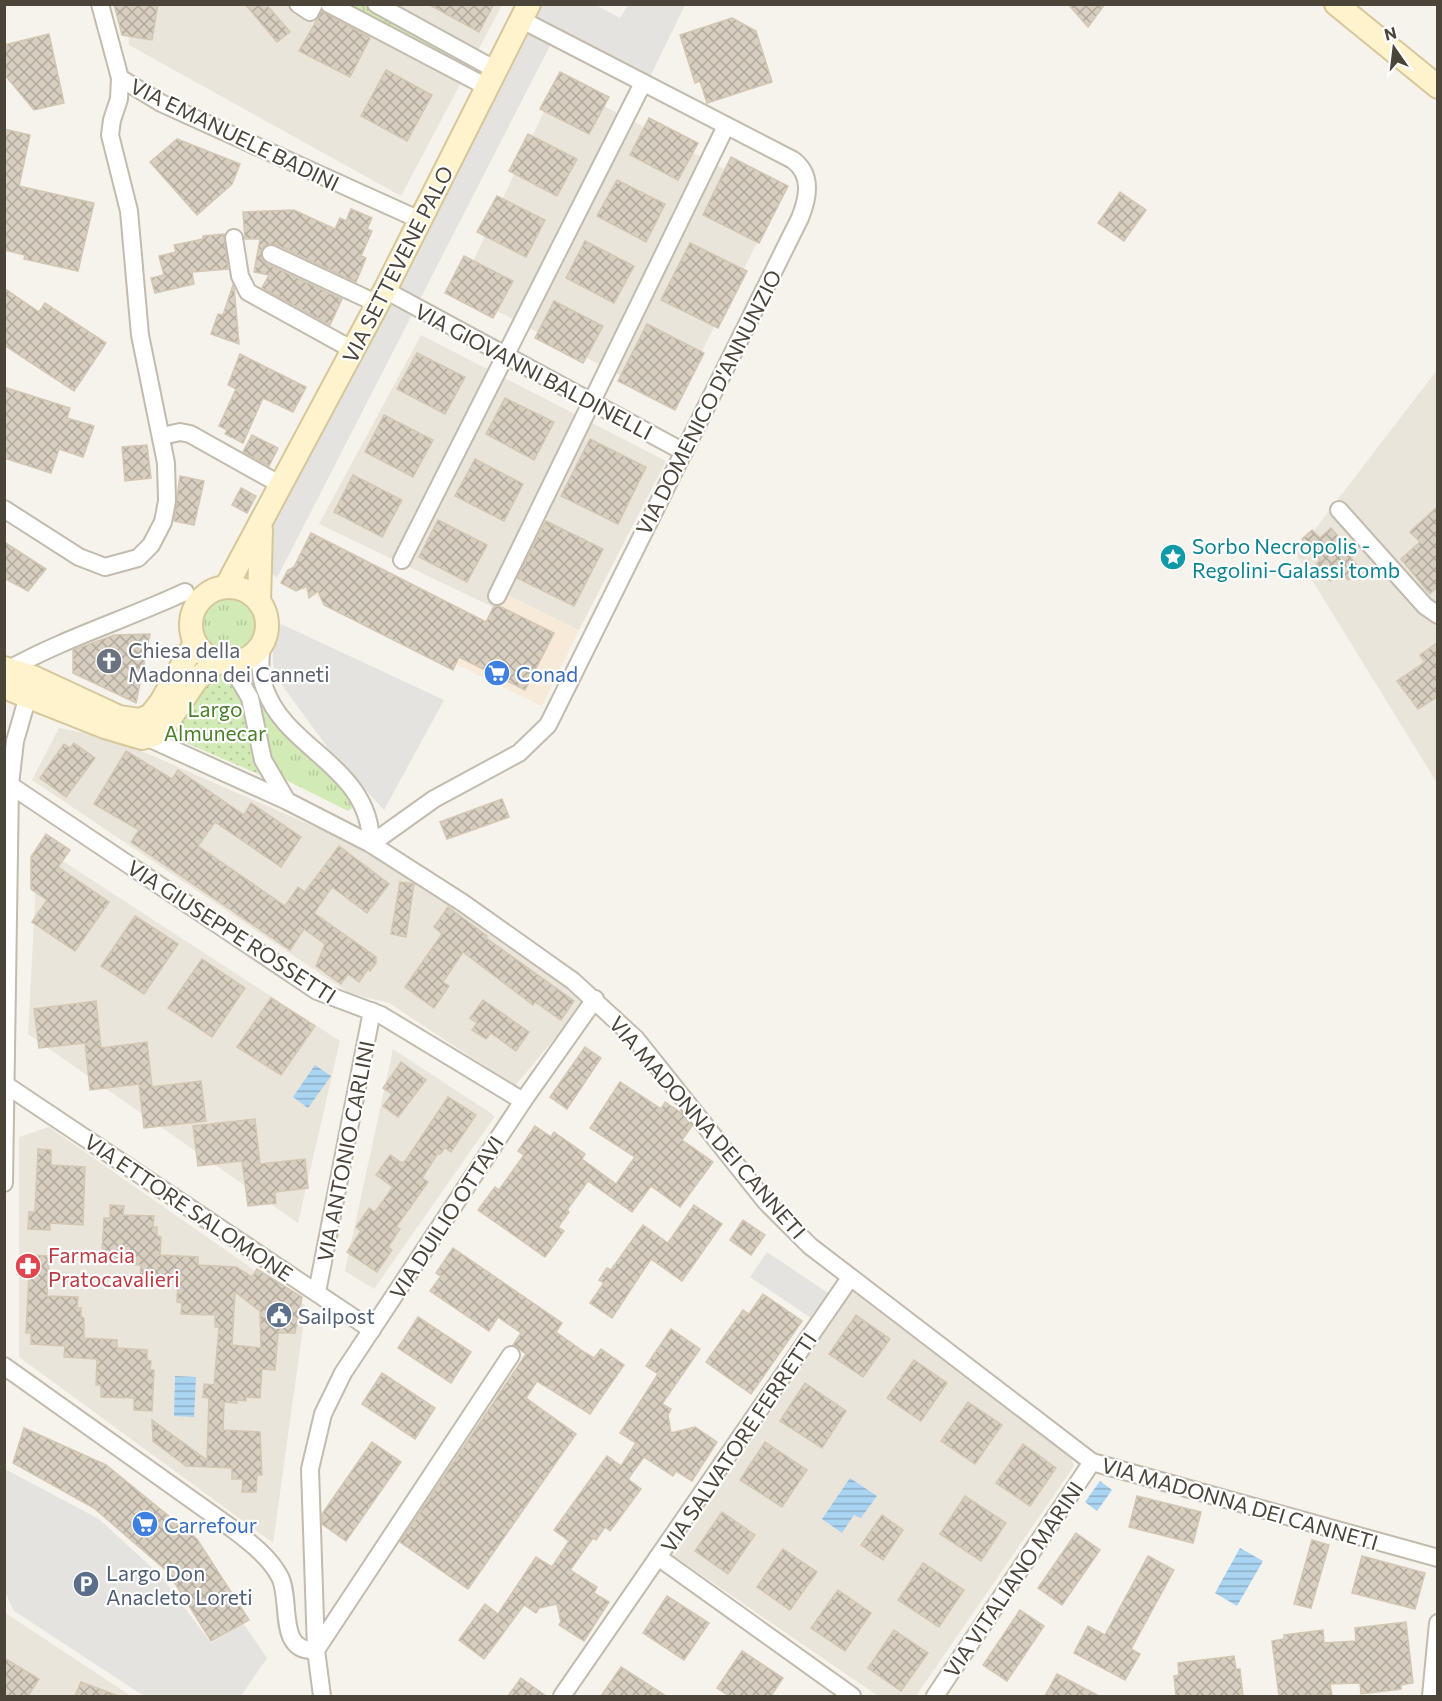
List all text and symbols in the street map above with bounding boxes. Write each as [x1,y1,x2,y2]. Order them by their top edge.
north arrow [1364,18,1424,78]
text: N [1382,22,1398,44]
street label: VIA EMANUELE BADINI [127,73,343,195]
street label: VIA SETTEVENE PALO [336,161,458,367]
street label: VIA DOMENICO D'ANNUNZIO [630,265,786,539]
street label: VIA GIOVANNI BALDINELLI [411,298,657,444]
place label: Sorbo Necropolis - Regolini-Galassi tomb [1192,533,1400,582]
place icon: Sorbo Necropolis - Regolini-Galassi tomb [1158,542,1188,572]
place label: Chiesa della Madonna dei Canneti [128,637,330,686]
church icon: Chiesa della Madonna dei Canneti [94,646,124,676]
supermarket icon: Conad [482,658,512,688]
place label: Conad [516,661,578,686]
park label: Largo Almunecar [164,696,266,745]
street label: VIA GIUSEPPE ROSSETTI [123,854,341,1008]
street label: VIA MADONNA DEI CANNETI [605,1011,811,1243]
street label: VIA ANTONIO CARLINI [311,1038,379,1264]
street label: VIA ETTORE SALOMONE [80,1128,298,1286]
street label: VIA DUILIO OTTAVI [384,1131,508,1303]
place label: Farmacia Pratocavalieri [48,1242,180,1291]
pharmacy icon: Farmacia Pratocavalieri [13,1251,43,1281]
public building icon: Sailpost [264,1300,294,1330]
place label: Sailpost [298,1303,375,1328]
street label: VIA SALVATORE FERRETTI [655,1327,821,1557]
street label: VIA MADONNA DEI CANNETI [1099,1452,1381,1554]
street label: VIA VITALIANO MARINI [938,1476,1088,1682]
supermarket icon: Carrefour [130,1509,160,1539]
place label: Carrefour [164,1512,257,1537]
place label: Largo Don Anacleto Loreti [106,1560,253,1609]
parking icon: Largo Don Anacleto Loreti [71,1569,101,1599]

